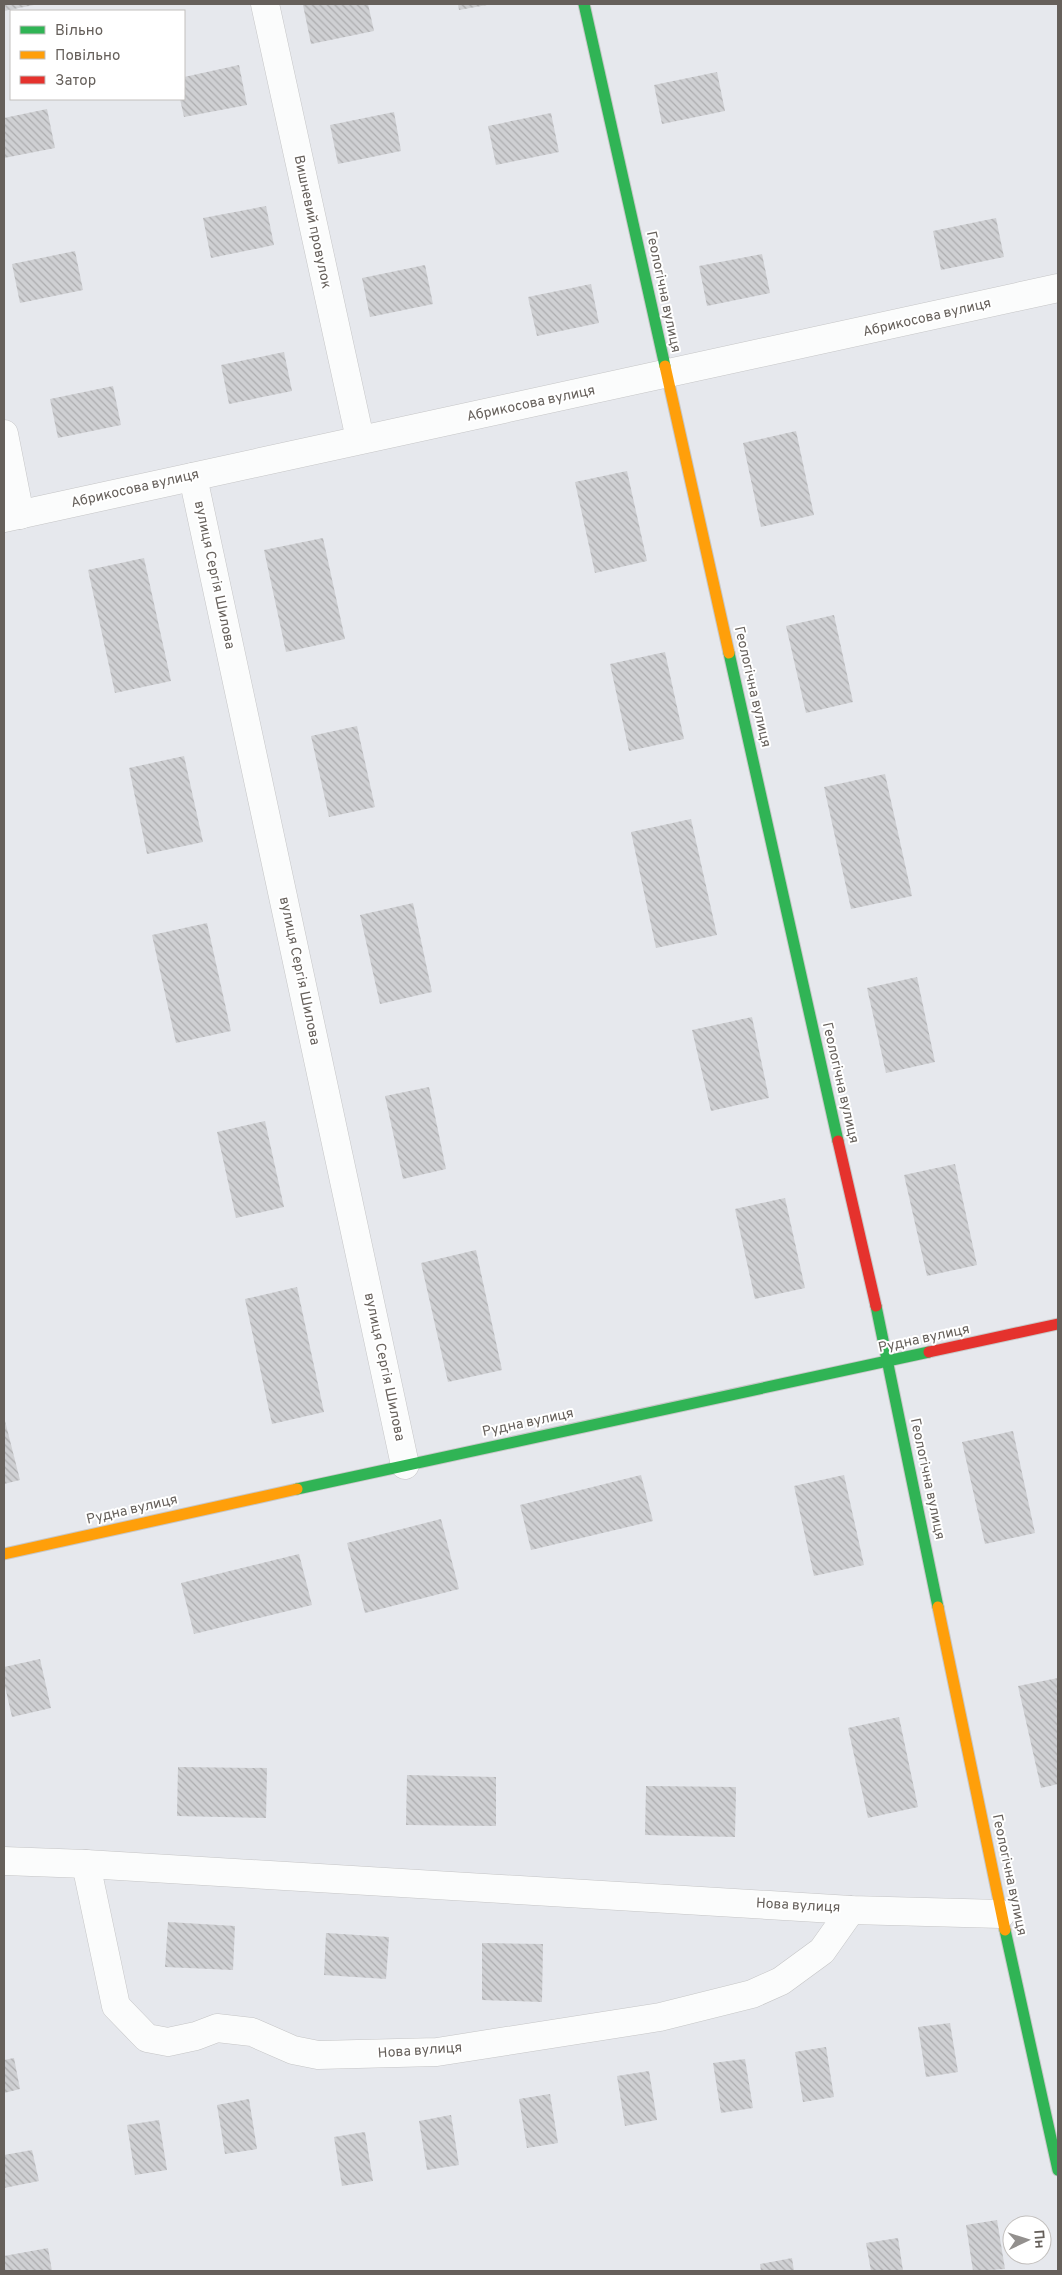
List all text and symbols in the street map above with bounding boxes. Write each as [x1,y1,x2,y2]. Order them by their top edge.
legend [10,10,185,100]
text: Вільно [55,22,103,41]
text: Повільно [55,47,120,66]
text: Затор [55,72,96,91]
street label: Вишневий провулок [290,154,334,290]
street label: Геологічна вулиця [642,230,684,354]
street label: Абрикосова вулиця [861,295,993,341]
street label: Абрикосова вулиця [465,382,597,426]
street label: Абрикосова вулиця [69,466,201,512]
street label: вулиця Сергія Шилова [190,499,238,651]
street label: Геологічна вулиця [730,625,774,749]
street label: вулиця Сергія Шилова [275,895,323,1047]
street label: Геологічна вулиця [818,1021,862,1145]
street label: вулиця Сергія Шилова [360,1291,408,1443]
street label: Рудна вулиця [877,1321,971,1357]
street label: Рудна вулиця [481,1405,575,1441]
street label: Геологічна вулиця [906,1417,948,1541]
street label: Рудна вулиця [85,1491,179,1529]
street label: Геологічна вулиця [988,1813,1030,1937]
street label: Нова вулиця [755,1895,841,1917]
street label: Нова вулиця [377,2040,463,2062]
north arrow [1002,2215,1052,2265]
text: Пн [1029,2229,1048,2249]

